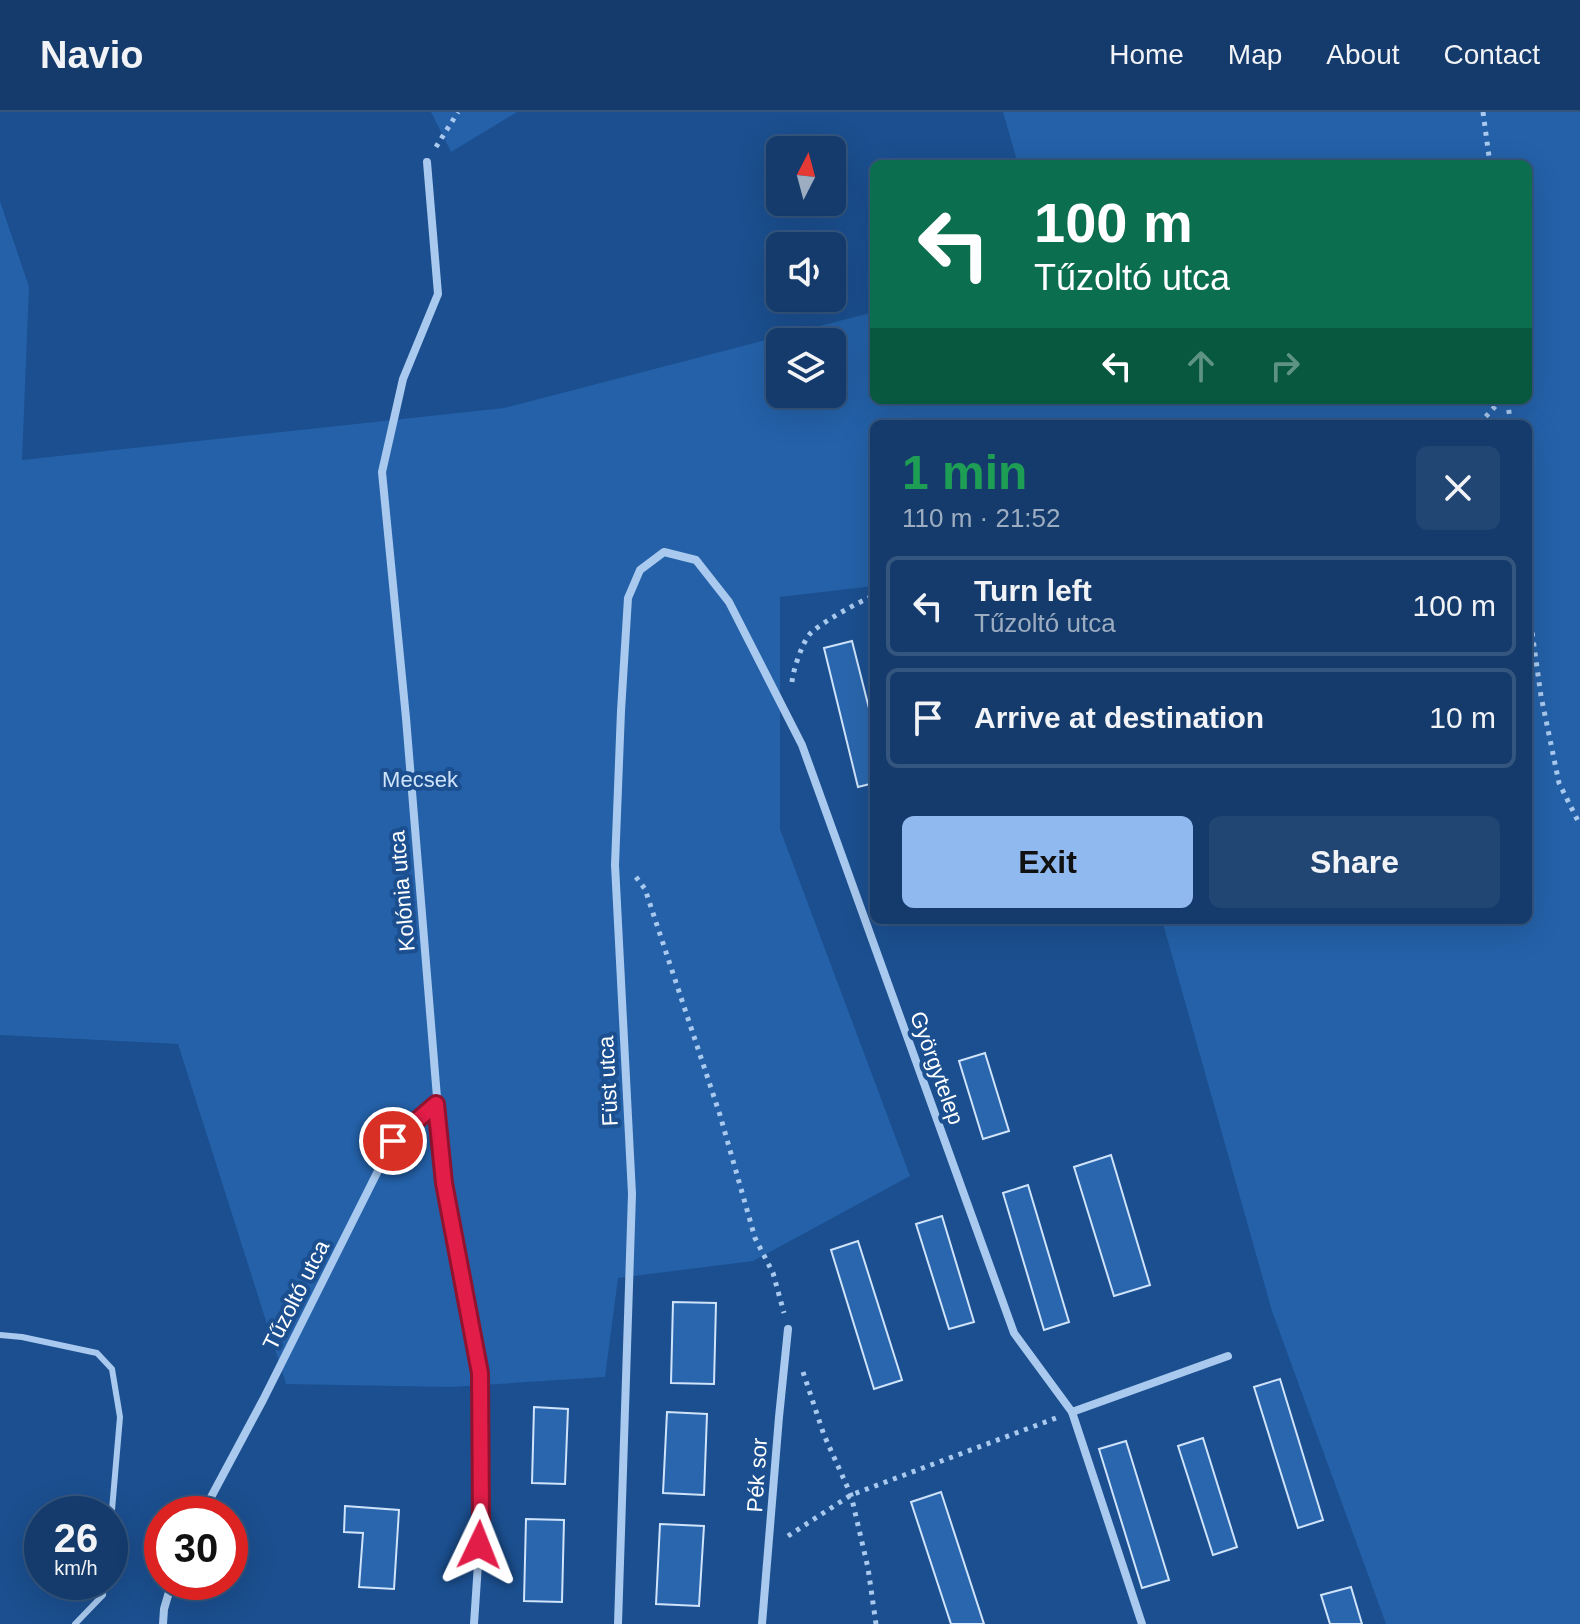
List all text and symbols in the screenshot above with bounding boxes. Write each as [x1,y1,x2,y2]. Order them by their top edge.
text: Navio [40,34,143,76]
text: Home [1109,39,1184,70]
text: Map [1228,39,1282,70]
text: About [1326,39,1400,70]
text: Contact [1444,39,1540,70]
north arrow [766,136,846,216]
map controls [766,136,846,408]
text: 100 m [1034,191,1193,254]
icon: left [902,192,1006,296]
button: sound [766,232,846,312]
text: Tűzoltó utca [1034,257,1230,298]
button: layers [766,328,846,408]
icon: left [1095,344,1139,388]
icon: ahead [1179,344,1223,388]
icon: right [1263,344,1307,388]
text: 1 min [902,446,1027,499]
button: close [1416,446,1500,530]
text: 110 m · 21:52 [902,503,1061,533]
text: Turn left [974,574,1092,607]
icon: left [906,584,950,628]
text: 100 m [1413,589,1496,622]
text: Tűzoltó utca [974,608,1116,638]
icon: arrive [906,696,950,740]
text: Arrive at destination [974,701,1264,734]
text: 10 m [1429,701,1496,734]
park label: Mecsek [382,767,459,792]
button: Exit [902,816,1193,908]
button: Share [1209,816,1500,908]
street label: Kolónia utca [384,829,420,952]
street label: Györgytelep [905,1008,969,1128]
street label: Füst utca [593,1034,623,1127]
pin [359,1107,427,1175]
icon: arrive [371,1119,415,1163]
street label: Tűzoltó utca [258,1235,335,1354]
street label: Pék sor [742,1437,772,1513]
speed limit sign: 30 [144,1496,248,1600]
position arrow [437,1503,521,1587]
text: 26 [54,1516,98,1560]
text: km/h [54,1557,98,1579]

